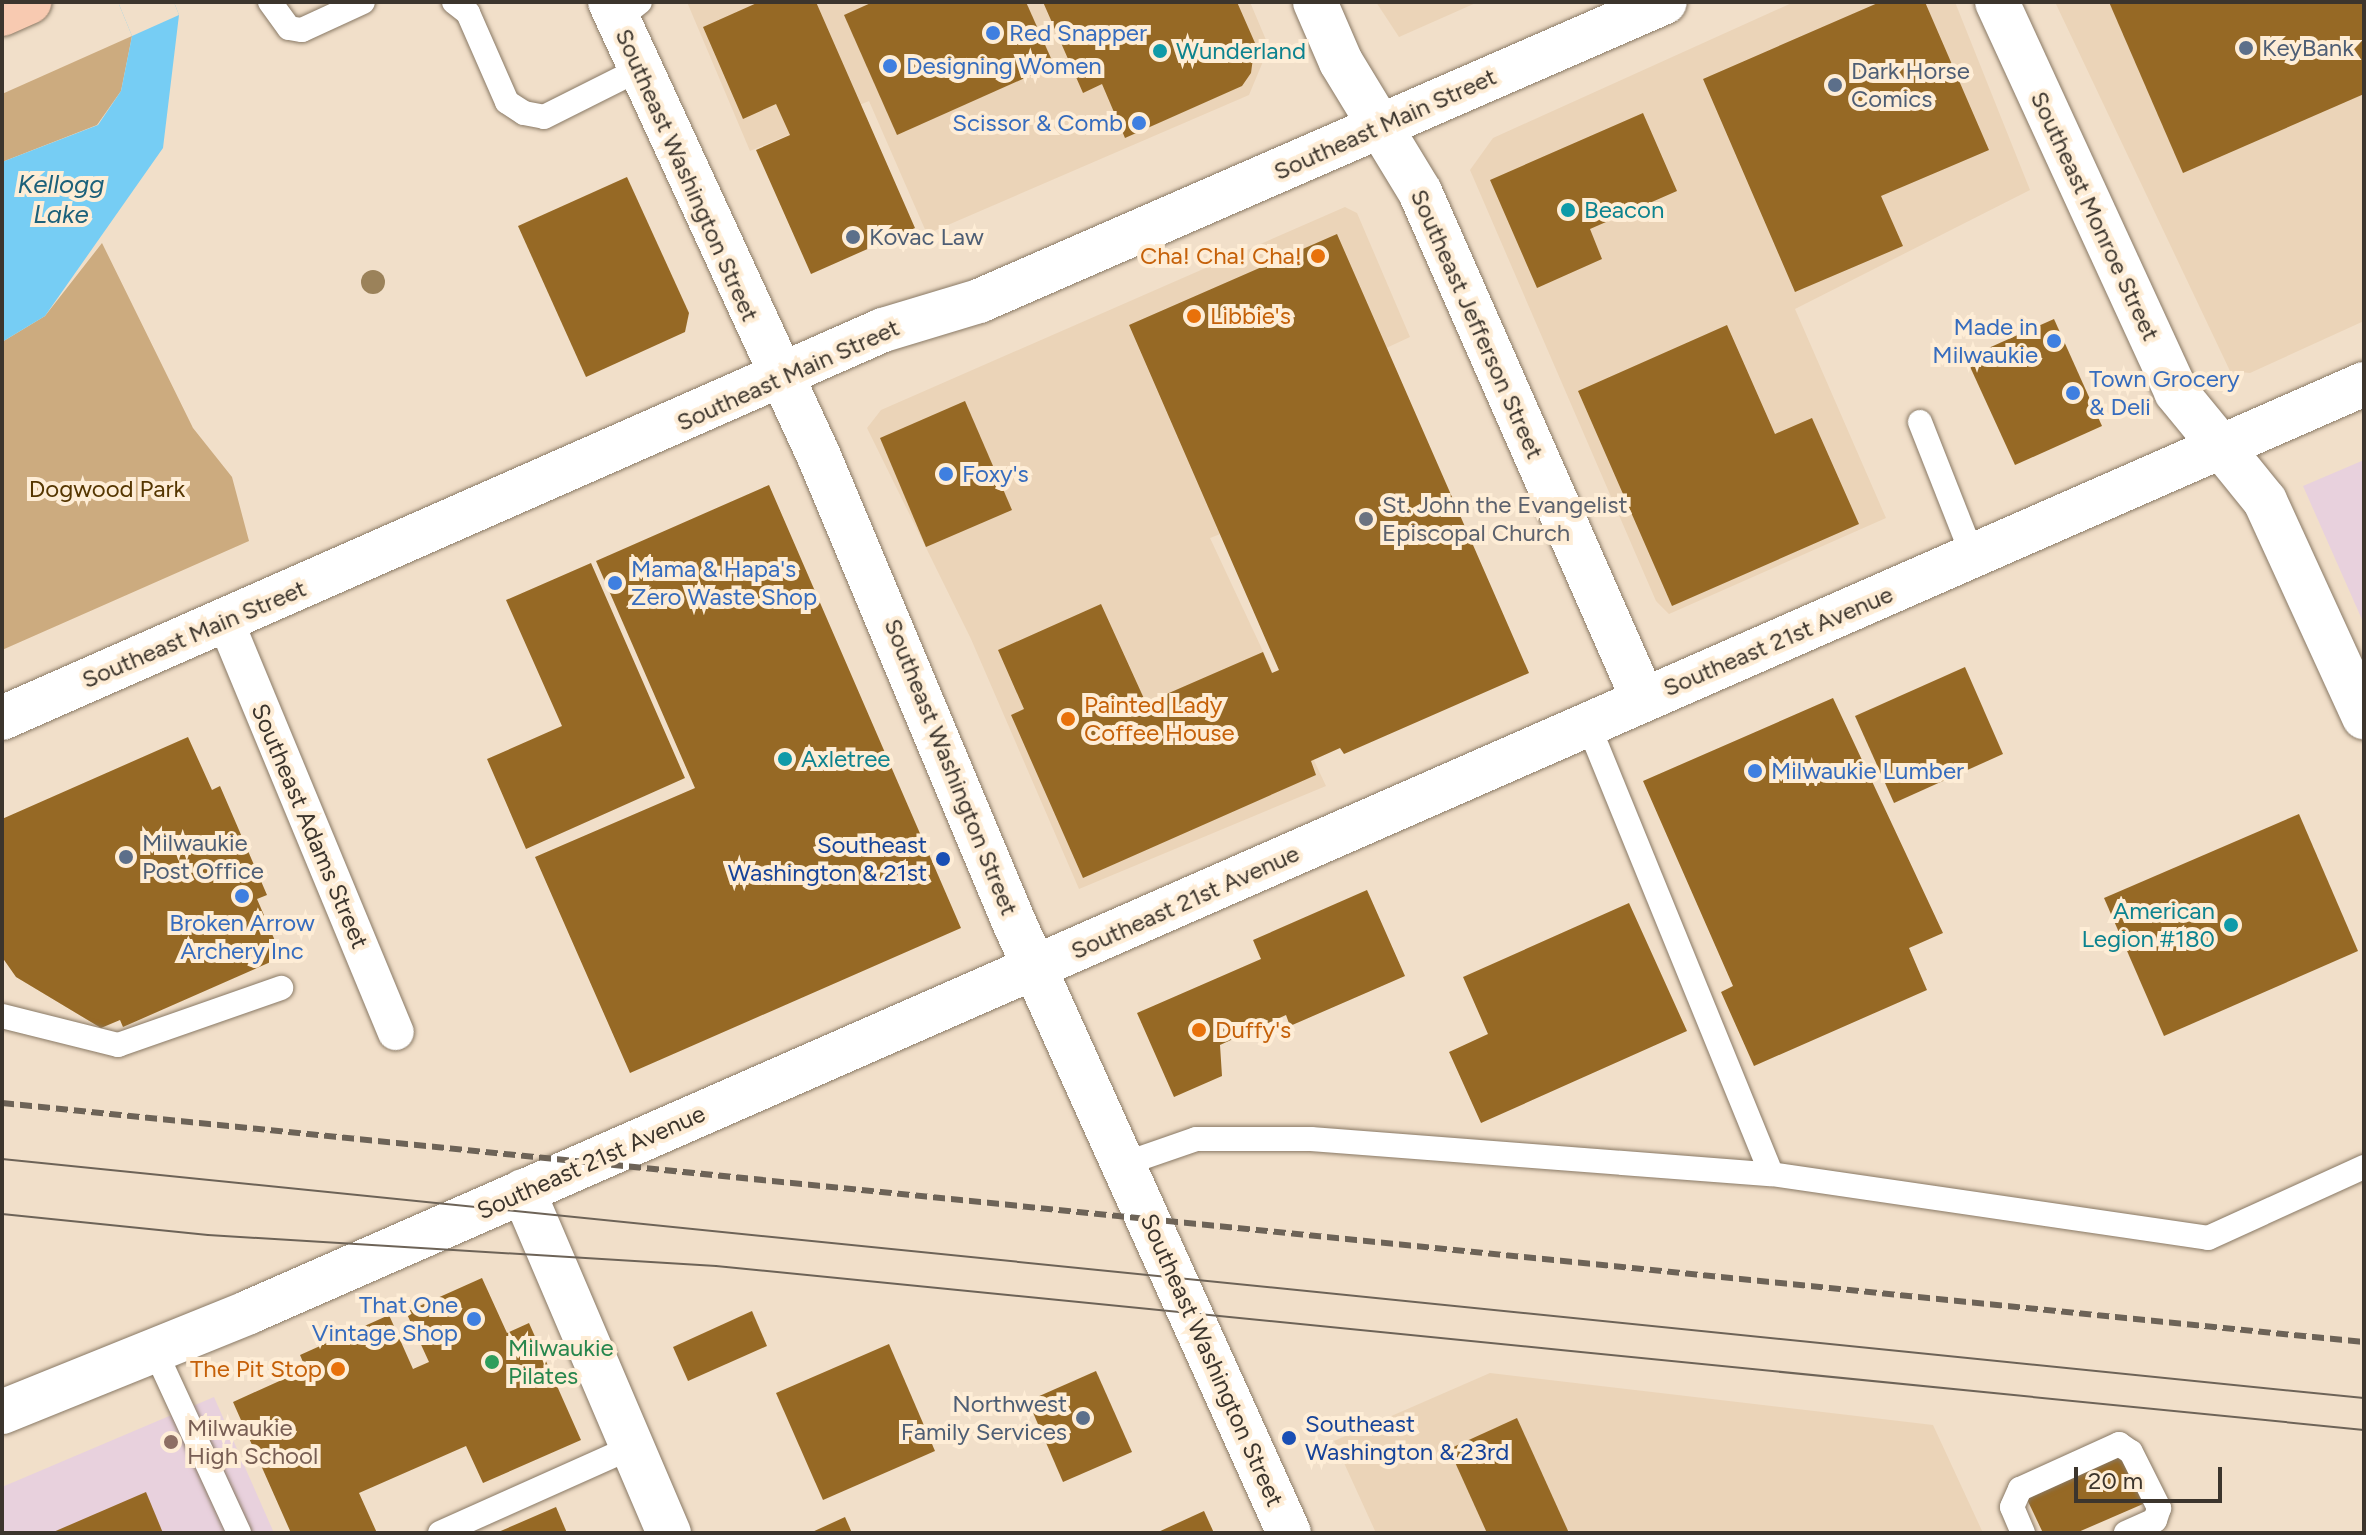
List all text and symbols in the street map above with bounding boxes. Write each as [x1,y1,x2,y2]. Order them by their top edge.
place label: Red Snapper [1009,19,1147,47]
street label: Southeast Washington Street [609,24,765,326]
marker: Red Snapper [984,24,1002,42]
place label: KeyBank [2262,34,2354,62]
place label: Wunderland [1176,37,1306,65]
marker: KeyBank [2237,39,2255,57]
marker: Wunderland [1151,42,1169,60]
place label: Designing Women [906,52,1102,80]
marker: Designing Women [881,57,899,75]
place label: Dark Horse Comics [1851,57,1970,113]
street label: Southeast Main Street [1269,62,1501,186]
marker: Dark Horse Comics [1826,76,1844,94]
street label: Southeast Monroe Street [2024,87,2166,345]
place label: Scissor & Comb [952,109,1123,137]
marker: Scissor & Comb [1130,114,1148,132]
water label: Kellogg Lake [18,169,104,230]
street label: Southeast Jefferson Street [1404,185,1550,463]
place label: Beacon [1584,196,1664,224]
marker: Beacon [1559,201,1577,219]
place label: Kovac Law [869,223,984,251]
marker: Kovac Law [844,228,862,246]
place label: Cha! Cha! Cha! [1140,242,1302,270]
marker: Cha! Cha! Cha! [1309,247,1327,265]
place label: Libbie's [1210,302,1291,330]
marker: Libbie's [1185,307,1203,325]
street label: Southeast Main Street [672,313,904,437]
place label: Made in Milwaukie [1932,313,2038,369]
marker: Made in Milwaukie [2045,332,2063,350]
place label: Town Grocery & Deli [2089,365,2240,421]
marker: Town Grocery & Deli [2064,384,2082,402]
place label: Foxy's [962,460,1029,488]
marker: Foxy's [937,465,955,483]
park label: Dogwood Park [29,475,185,503]
place label: St. John the Evangelist Episcopal Church [1382,491,1628,547]
marker: St. John the Evangelist Episcopal Church [1357,510,1375,528]
place label: Mama & Hapa's Zero Waste Shop [631,555,817,611]
street label: Southeast Main Street [78,574,310,694]
marker: Mama & Hapa's Zero Waste Shop [606,574,624,592]
street label: Southeast 21st Avenue [1659,580,1897,702]
street label: Southeast Washington Street [878,614,1024,920]
place label: Painted Lady Coffee House [1084,691,1235,747]
street label: Southeast Adams Street [245,699,375,953]
marker: Painted Lady Coffee House [1059,710,1077,728]
place label: Axletree [801,745,890,773]
marker: Axletree [776,750,794,768]
place label: Milwaukie Lumber [1771,757,1964,785]
marker: Milwaukie Lumber [1746,762,1764,780]
place label: Milwaukie Post Office [142,829,264,885]
place label: Southeast Washington & 21st [728,831,927,887]
street label: Southeast 21st Avenue [1066,839,1304,965]
marker: Milwaukie Post Office [117,848,135,866]
marker: Southeast Washington & 21st [934,850,952,868]
marker: Broken Arrow Archery Inc [233,887,251,905]
place label: American Legion #180 [2081,897,2215,953]
place label: Broken Arrow Archery Inc [169,909,315,965]
marker: American Legion #180 [2222,916,2240,934]
place label: Duffy's [1215,1016,1291,1044]
marker: Duffy's [1190,1021,1208,1039]
street label: Southeast 21st Avenue [472,1099,710,1225]
street label: Southeast Washington Street [1134,1209,1290,1511]
place label: That One Vintage Shop [312,1291,458,1347]
marker: That One Vintage Shop [465,1310,483,1328]
place label: Milwaukie Pilates [508,1334,614,1390]
marker: Milwaukie Pilates [483,1353,501,1371]
place label: The Pit Stop [190,1355,322,1383]
marker: The Pit Stop [329,1360,347,1378]
place label: Northwest Family Services [901,1390,1067,1446]
marker: Northwest Family Services [1074,1409,1092,1427]
place label: Southeast Washington & 23rd [1305,1410,1509,1466]
place label: Milwaukie High School [187,1414,318,1470]
marker: Southeast Washington & 23rd [1280,1429,1298,1447]
marker: Milwaukie High School [162,1433,180,1451]
scale bar [2078,1451,2226,1501]
text: 20 m [2088,1466,2143,1495]

